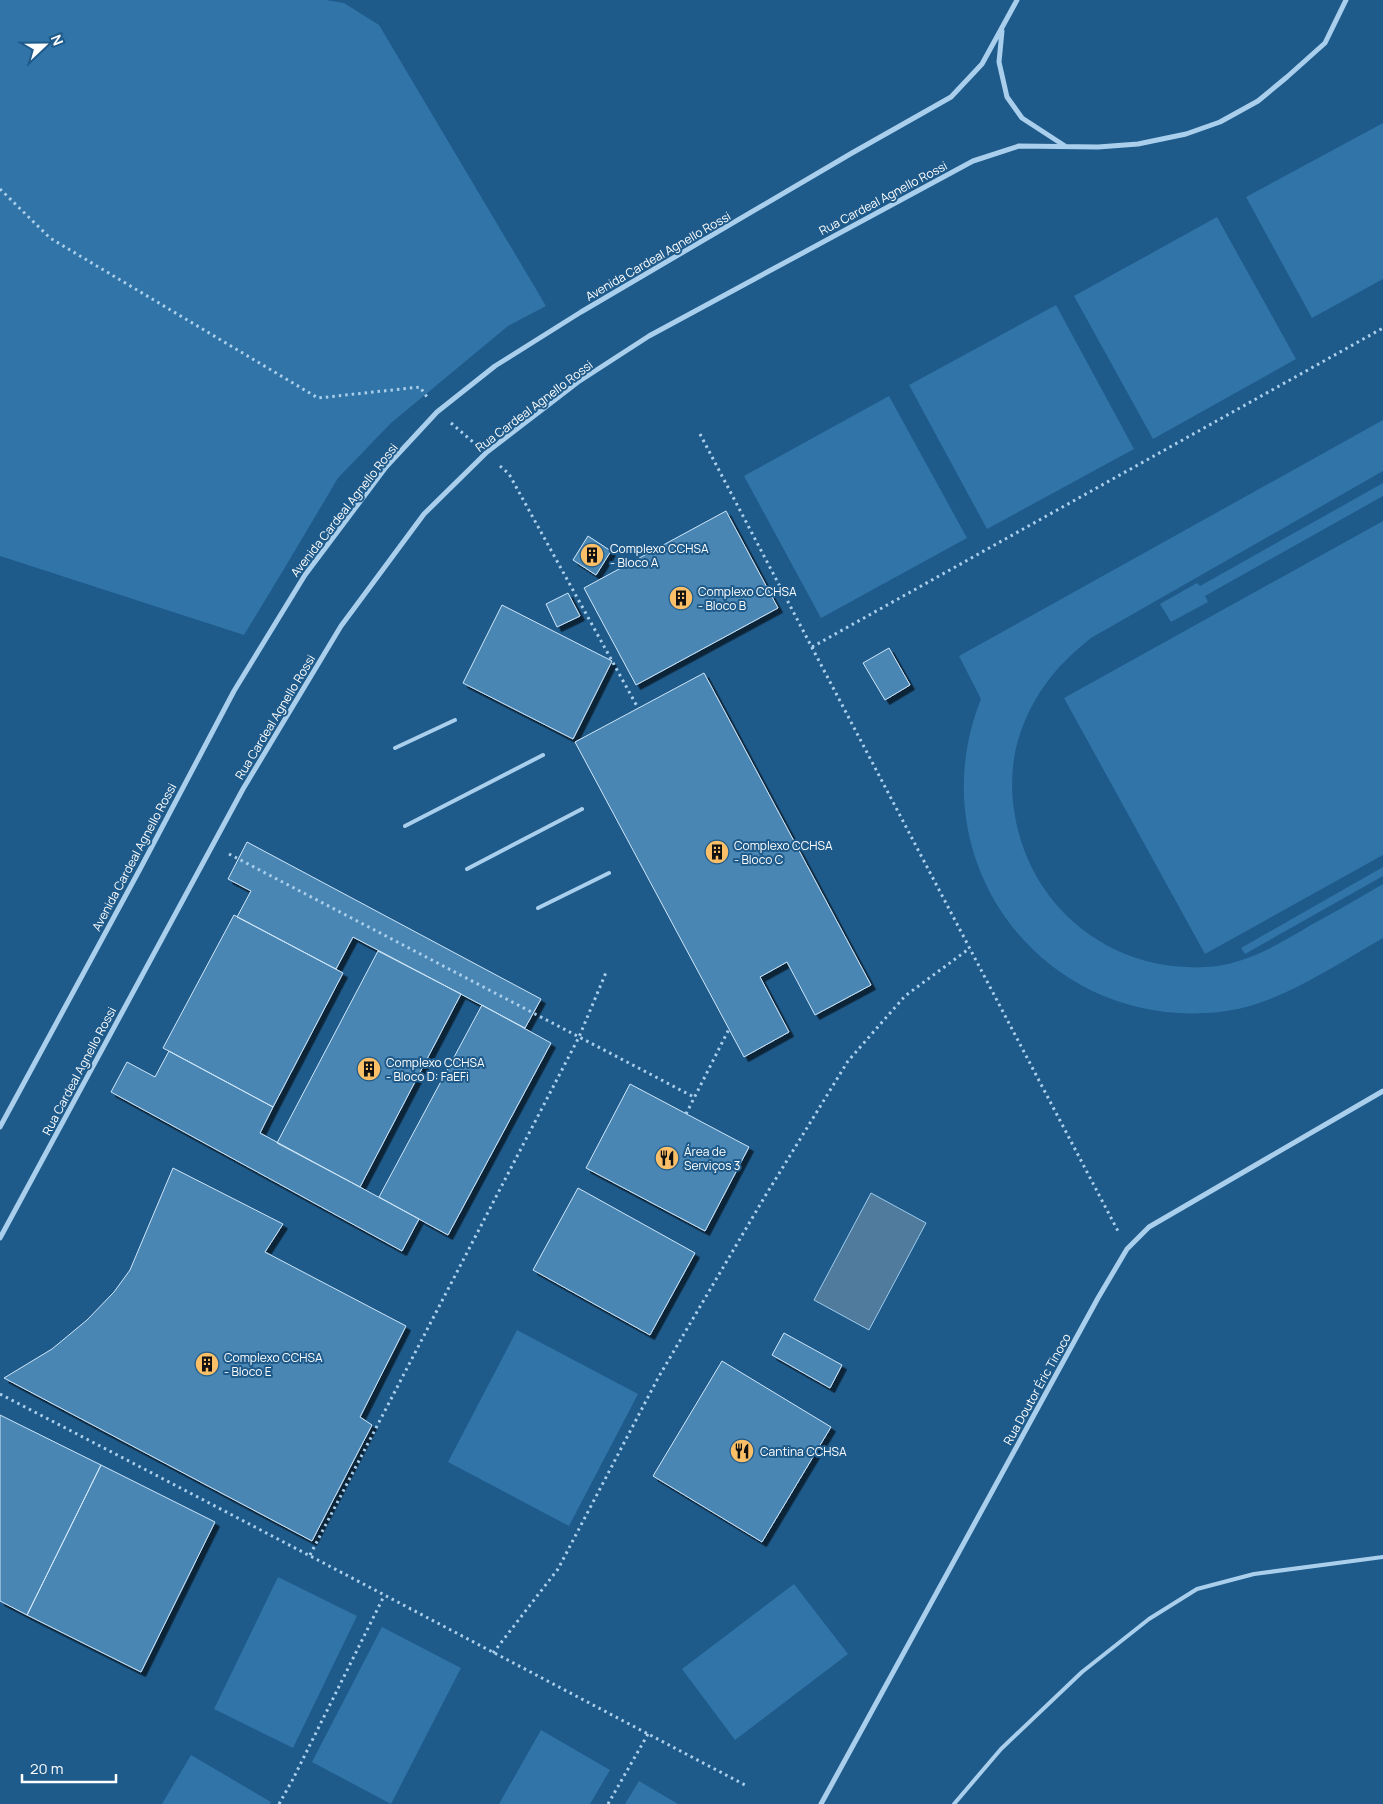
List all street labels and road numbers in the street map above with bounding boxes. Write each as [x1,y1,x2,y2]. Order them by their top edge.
street label: Rua Cardeal Agnello Rossi [816,157,950,239]
street label: Avenida Cardeal Agnello Rossi [582,207,734,305]
street label: Rua Cardeal Agnello Rossi [472,356,596,456]
street label: Avenida Cardeal Agnello Rossi [286,440,402,580]
street label: Rua Cardeal Agnello Rossi [231,651,319,783]
street label: Avenida Cardeal Agnello Rossi [88,780,180,934]
street label: Rua Cardeal Agnello Rossi [38,1004,120,1138]
street label: Rua Doutor Éric Tinoco [999,1330,1075,1448]

